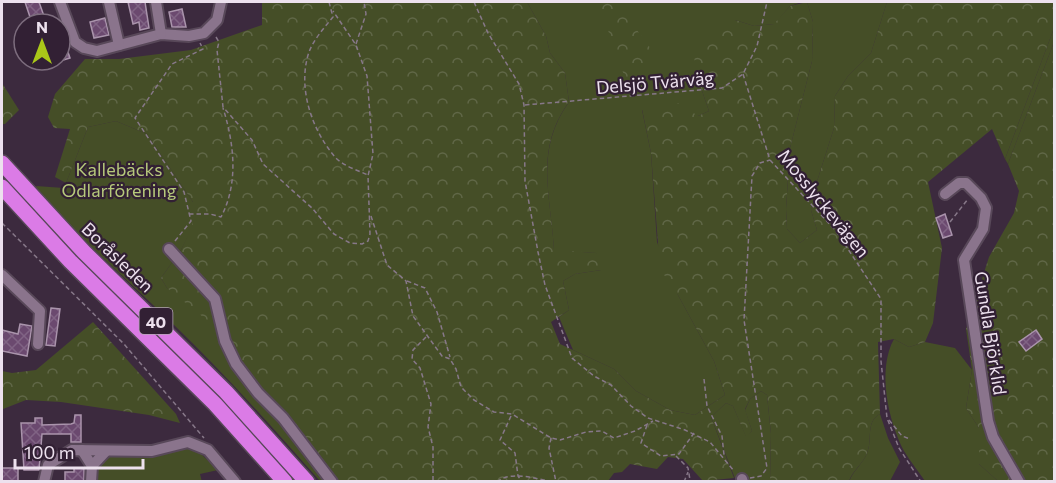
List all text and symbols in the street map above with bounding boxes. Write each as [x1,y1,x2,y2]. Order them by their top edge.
north arrow [12,12,72,72]
text: N [36,17,48,36]
street label: Delsjö Tvärväg [595,66,715,98]
street label: Mosslyckevägen [774,144,874,262]
park label: Kallebäcks Odlarförening [61,158,177,201]
street label: Boråsleden [78,217,158,297]
street label: Gundla Björklid [970,270,1012,396]
road number: 40 [140,308,172,334]
scale bar [15,432,142,470]
text: 100 m [24,441,74,463]

